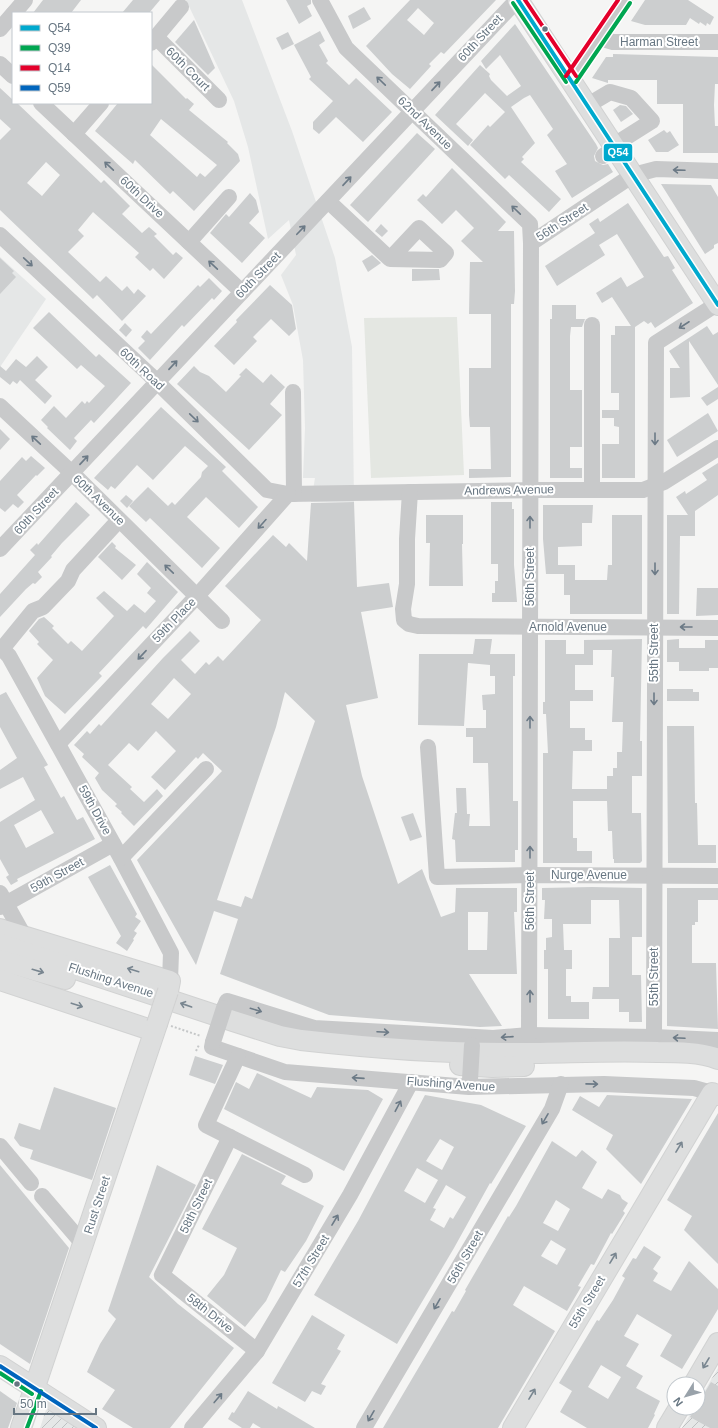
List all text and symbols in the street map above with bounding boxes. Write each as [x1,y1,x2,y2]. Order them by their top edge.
street label: 60th Street [455,11,506,64]
legend [12,12,152,104]
text: Q54 [48,21,71,35]
unlabelled marker [540,24,550,34]
street label: Harman Street [620,35,699,49]
text: Q39 [48,41,71,55]
street label: 60th Court [163,44,213,94]
text: Q14 [48,61,71,75]
one-way arrow [376,76,386,86]
text: Q59 [48,81,71,95]
one-way arrow [431,81,440,91]
street label: 62nd Avenue [395,94,455,153]
line badge: Q54 [603,143,633,162]
text: Q54 [608,146,629,158]
one-way arrow [104,162,114,171]
one-way arrow [673,166,686,173]
street label: 60th Drive [117,173,167,221]
one-way arrow [342,176,352,186]
street label: 56th Street [534,200,591,244]
one-way arrow [511,205,521,215]
one-way arrow [296,225,306,235]
street label: 60th Street [233,249,284,301]
one-way arrow [23,257,34,266]
one-way arrow [208,260,218,270]
one-way arrow [679,321,690,329]
street label: 60th Road [117,345,167,393]
one-way arrow [168,360,178,370]
one-way arrow [189,413,199,423]
one-way arrow [651,432,659,445]
one-way arrow [31,435,41,444]
one-way arrow [79,455,89,465]
street label: 60th Avenue [70,472,128,528]
street label: Andrews Avenue [464,482,554,498]
street label: 60th Street [11,484,62,537]
one-way arrow [526,516,534,529]
one-way arrow [258,518,267,529]
street label: 56th Street [523,547,537,606]
one-way arrow [651,562,658,575]
one-way arrow [164,564,174,574]
street label: 59th Place [149,595,199,645]
street label: Arnold Avenue [529,620,607,634]
street label: 55th Street [647,623,661,682]
one-way arrow [680,623,693,631]
one-way arrow [137,650,146,660]
one-way arrow [650,692,658,705]
one-way arrow [526,716,534,729]
street label: 59th Drive [76,783,115,838]
one-way arrow [526,846,534,859]
street label: 59th Street [28,854,87,895]
street label: Nurge Avenue [551,868,627,882]
street label: 56th Street [523,871,537,930]
street label: 55th Street [647,947,661,1006]
street label: Flushing Avenue [67,960,156,1000]
one-way arrow [127,966,140,973]
one-way arrow [31,968,44,975]
one-way arrow [526,990,534,1003]
one-way arrow [180,1001,193,1008]
one-way arrow [70,1002,83,1009]
one-way arrow [250,1007,263,1014]
one-way arrow [377,1028,390,1035]
one-way arrow [501,1033,514,1040]
one-way arrow [673,1034,686,1042]
one-way arrow [352,1074,365,1081]
street label: Flushing Avenue [406,1074,496,1094]
one-way arrow [585,1080,598,1088]
one-way arrow [395,1101,402,1113]
one-way arrow [541,1113,549,1125]
one-way arrow [676,1141,684,1153]
street label: Rust Street [81,1174,113,1236]
street label: 58th Street [177,1176,215,1235]
one-way arrow [332,1214,340,1226]
street label: 56th Street [444,1228,486,1286]
street label: 57th Street [290,1232,332,1290]
one-way arrow [609,1252,617,1264]
street label: 55th Street [566,1273,608,1331]
street label: 58th Drive [184,1291,236,1336]
one-way arrow [433,1298,441,1310]
one-way arrow [701,1357,709,1369]
north arrow [666,1376,706,1416]
unlabelled marker [12,1379,22,1389]
one-way arrow [529,1388,537,1400]
scale bar [14,1390,96,1416]
one-way arrow [213,1393,222,1404]
text: N [671,1395,685,1409]
text: 50 m [20,1397,47,1411]
one-way arrow [367,1410,375,1422]

